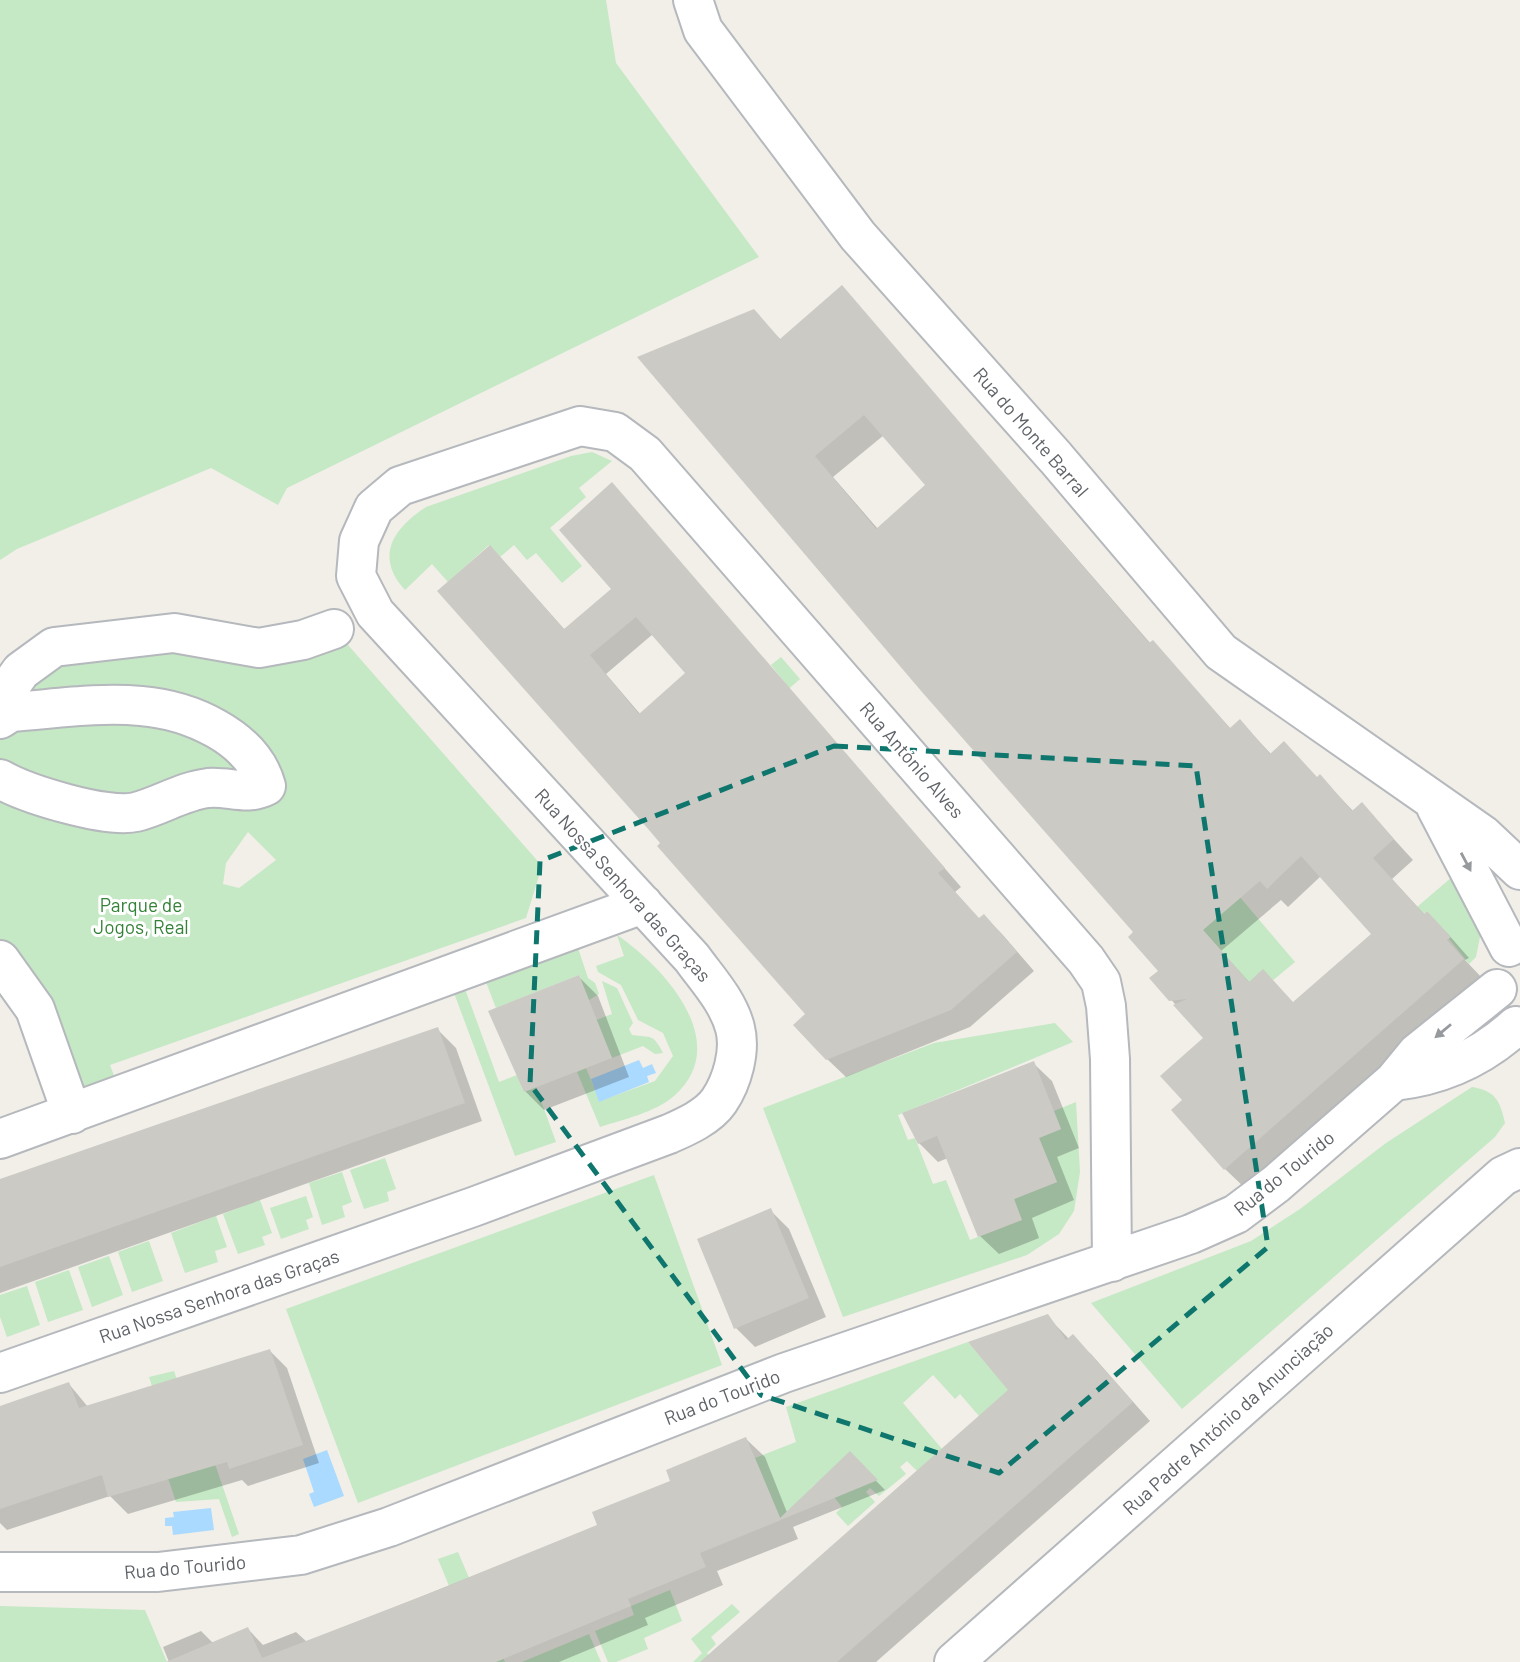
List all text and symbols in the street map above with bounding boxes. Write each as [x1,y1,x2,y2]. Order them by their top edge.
street label: Rua do Monte Barral [969,362,1094,501]
street label: Rua António Alves [856,697,969,823]
street label: Rua Nossa Senhora das Graças [530,783,716,986]
one-way arrow [1460,852,1472,872]
park label: Parque de Jogos, Real [93,893,189,938]
one-way arrow [1435,1024,1453,1039]
street label: Rua do Tourido [1229,1125,1338,1220]
street label: Rua Nossa Senhora das Graças [96,1244,342,1347]
street label: Rua Padre António da Anunciação [1118,1318,1338,1519]
street label: Rua do Tourido [661,1364,783,1429]
street label: Rua do Tourido [123,1550,247,1583]

